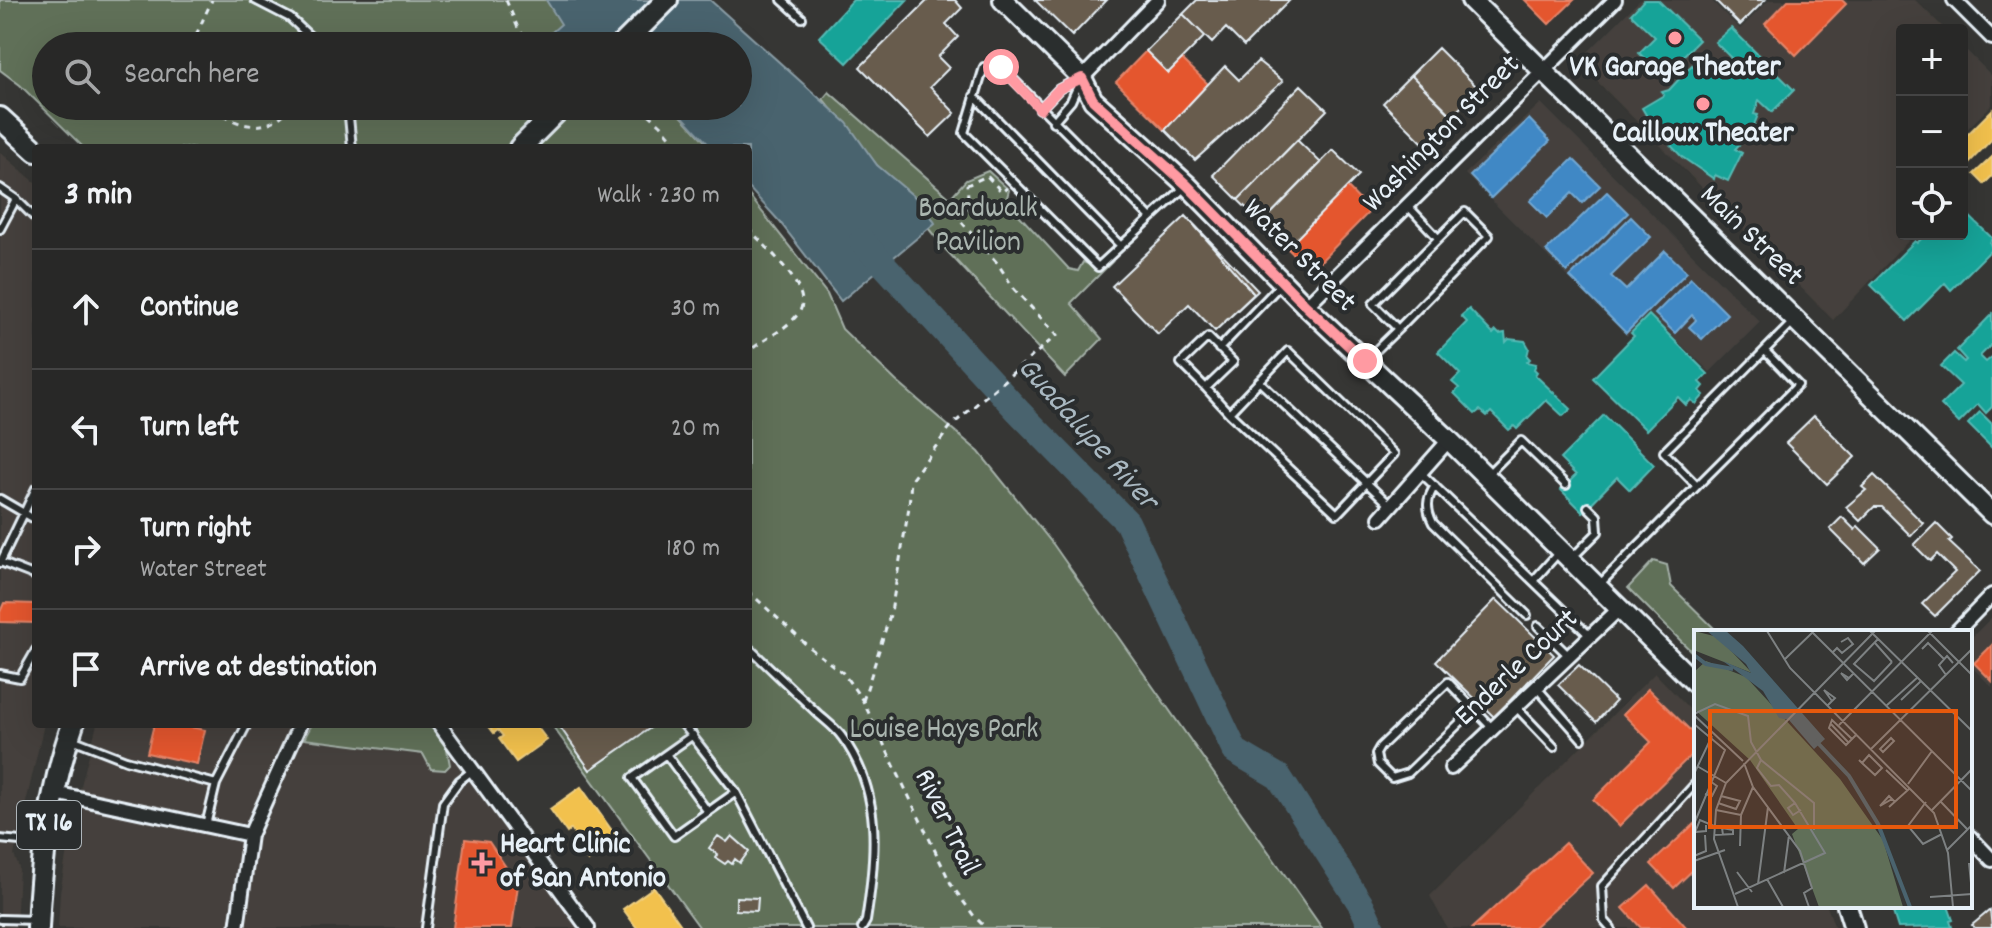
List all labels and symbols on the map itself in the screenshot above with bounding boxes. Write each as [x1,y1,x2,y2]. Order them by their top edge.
marker: VK Garage Theater [1666,29,1684,47]
street label: Washington Street [1354,46,1532,224]
place label: VK Garage Theater [1569,48,1781,91]
route start [983,49,1019,85]
marker: Cailloux Theater [1694,95,1712,113]
place label: Cailloux Theater [1612,114,1795,157]
street label: Main Street [1688,176,1812,298]
park label: Boardwalk Pavilion [918,189,1038,266]
street label: Water Street [1231,190,1365,324]
route end [1347,343,1383,379]
water label: Guadalupe River [1004,348,1170,525]
street label: Enderle Court [1446,600,1590,738]
inset map [1694,630,1972,908]
park label: Louise Hays Park [850,710,1038,753]
street label: River Trail [901,763,989,883]
road number: TX 16 [17,801,81,849]
place label: Heart Clinic of San Antonio [500,825,666,902]
marker: Heart Clinic of San Antonio [471,852,493,874]

